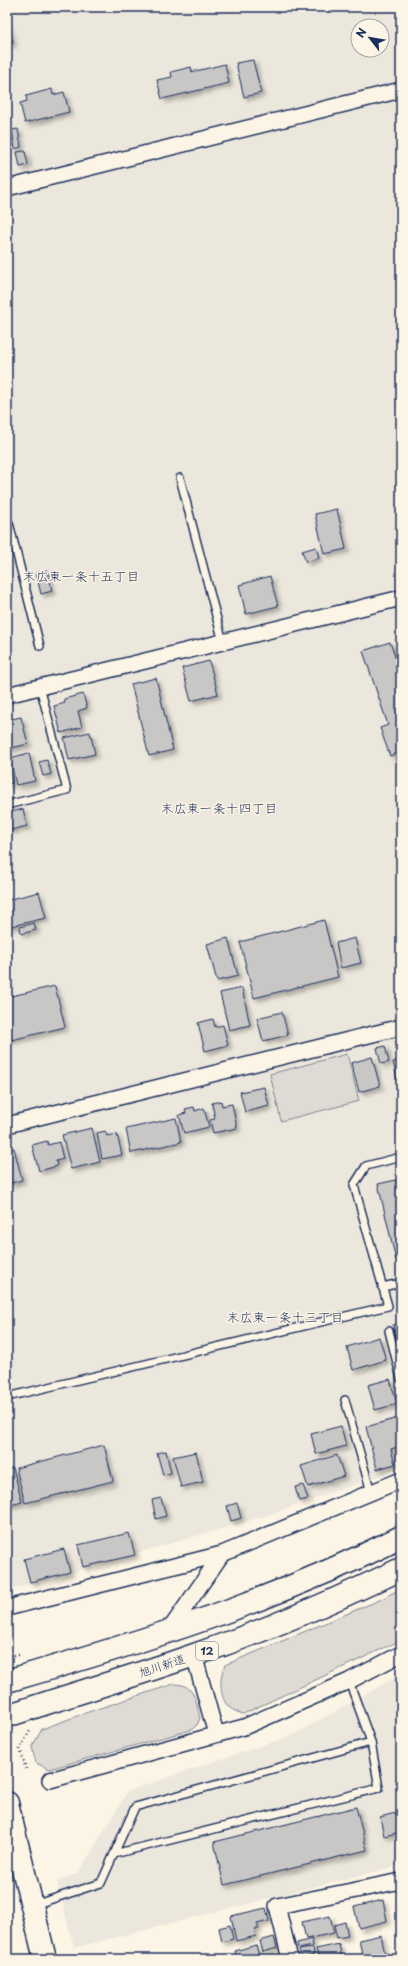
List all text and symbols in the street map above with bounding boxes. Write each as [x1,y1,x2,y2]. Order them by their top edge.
north arrow [350,18,390,58]
text: N [351,24,371,41]
district label: 末広東一条十五丁目 [22,566,140,585]
district label: 末広東一条十四丁目 [160,798,278,817]
district label: 末広東一条十三丁目 [226,1307,344,1326]
road number: 12 [196,1642,218,1660]
street label: 旭川新道 [136,1649,187,1681]

